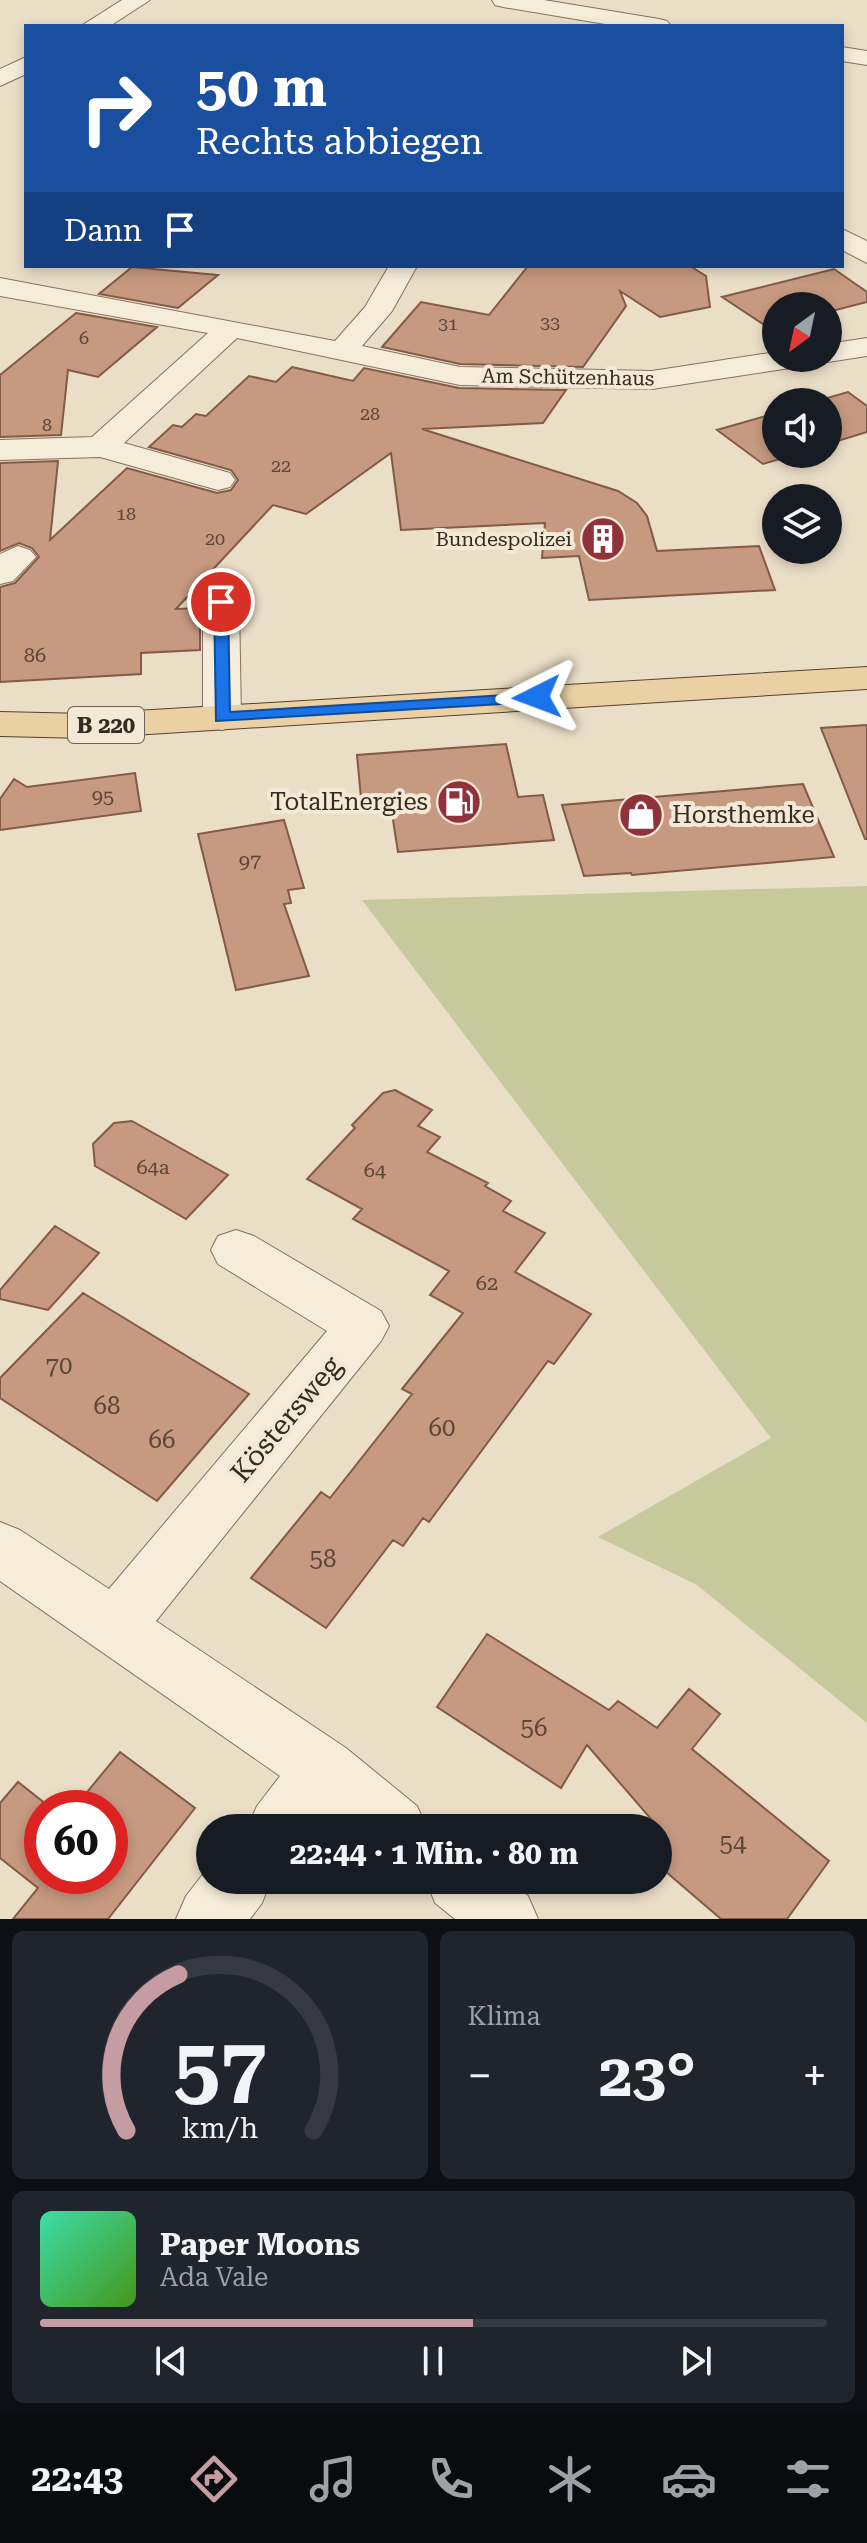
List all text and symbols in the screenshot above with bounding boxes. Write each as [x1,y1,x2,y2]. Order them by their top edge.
text: 50 m [196,54,327,120]
icon: right [64,56,168,160]
text: Rechts abbiegen [196,121,483,163]
icon: arrive [158,208,202,252]
text: Dann [64,213,142,248]
north arrow [762,292,842,372]
map controls [762,292,842,564]
house number: 33 [540,312,560,333]
house number: 31 [438,313,458,334]
house number: 6 [79,327,89,348]
street label: Am Schützenhaus [481,363,655,391]
button: sound [762,388,842,468]
house number: 28 [360,403,380,424]
house number: 8 [42,414,52,435]
house number: 22 [271,455,291,476]
button: layers [762,484,842,564]
house number: 18 [116,503,136,524]
building icon: Bundespolizei [579,515,627,563]
place label: Bundespolizei [436,527,572,551]
house number: 20 [205,528,225,549]
pin [187,568,255,636]
icon: arrive [199,580,243,624]
house number: 86 [24,643,46,667]
position arrow [495,655,579,739]
road number: B 220 [68,707,144,743]
fuel station icon: TotalEnergies [435,778,483,826]
house number: 95 [92,784,114,808]
place label: TotalEnergies [270,788,428,816]
shop icon: Horsthemke [617,791,665,839]
place label: Horsthemke [672,801,815,829]
house number: 97 [239,849,261,873]
house number: 64a [136,1155,170,1179]
house number: 64 [364,1158,387,1182]
house number: 62 [476,1271,498,1295]
street label: Köstersweg [224,1349,348,1489]
house number: 70 [46,1352,72,1380]
house number: 68 [94,1392,120,1420]
house number: 60 [429,1414,455,1442]
house number: 66 [149,1426,175,1454]
house number: 58 [310,1545,336,1573]
house number: 56 [521,1714,547,1742]
speed limit sign: 60 [24,1790,128,1894]
house number: 54 [720,1830,747,1858]
text: 22:44 · 1 Min. · 80 m [290,1836,578,1871]
text: Klima [468,2001,541,2031]
text: 57 [173,2020,266,2117]
text: 23° [599,2040,696,2111]
text: − [468,2050,492,2102]
text: + [802,2050,827,2102]
text: km/h [181,2111,258,2145]
text: Paper Moons [160,2227,360,2262]
text: Ada Vale [160,2262,268,2292]
icon: previous [149,2339,193,2383]
icon: pause [411,2339,455,2383]
icon: next [674,2339,718,2383]
icon: directions [186,2451,242,2507]
icon: music [305,2451,361,2507]
icon: phone [423,2451,479,2507]
icon: climate [542,2451,598,2507]
icon: car [661,2451,717,2507]
icon: filters [780,2451,836,2507]
text: 22:43 [31,2458,123,2500]

